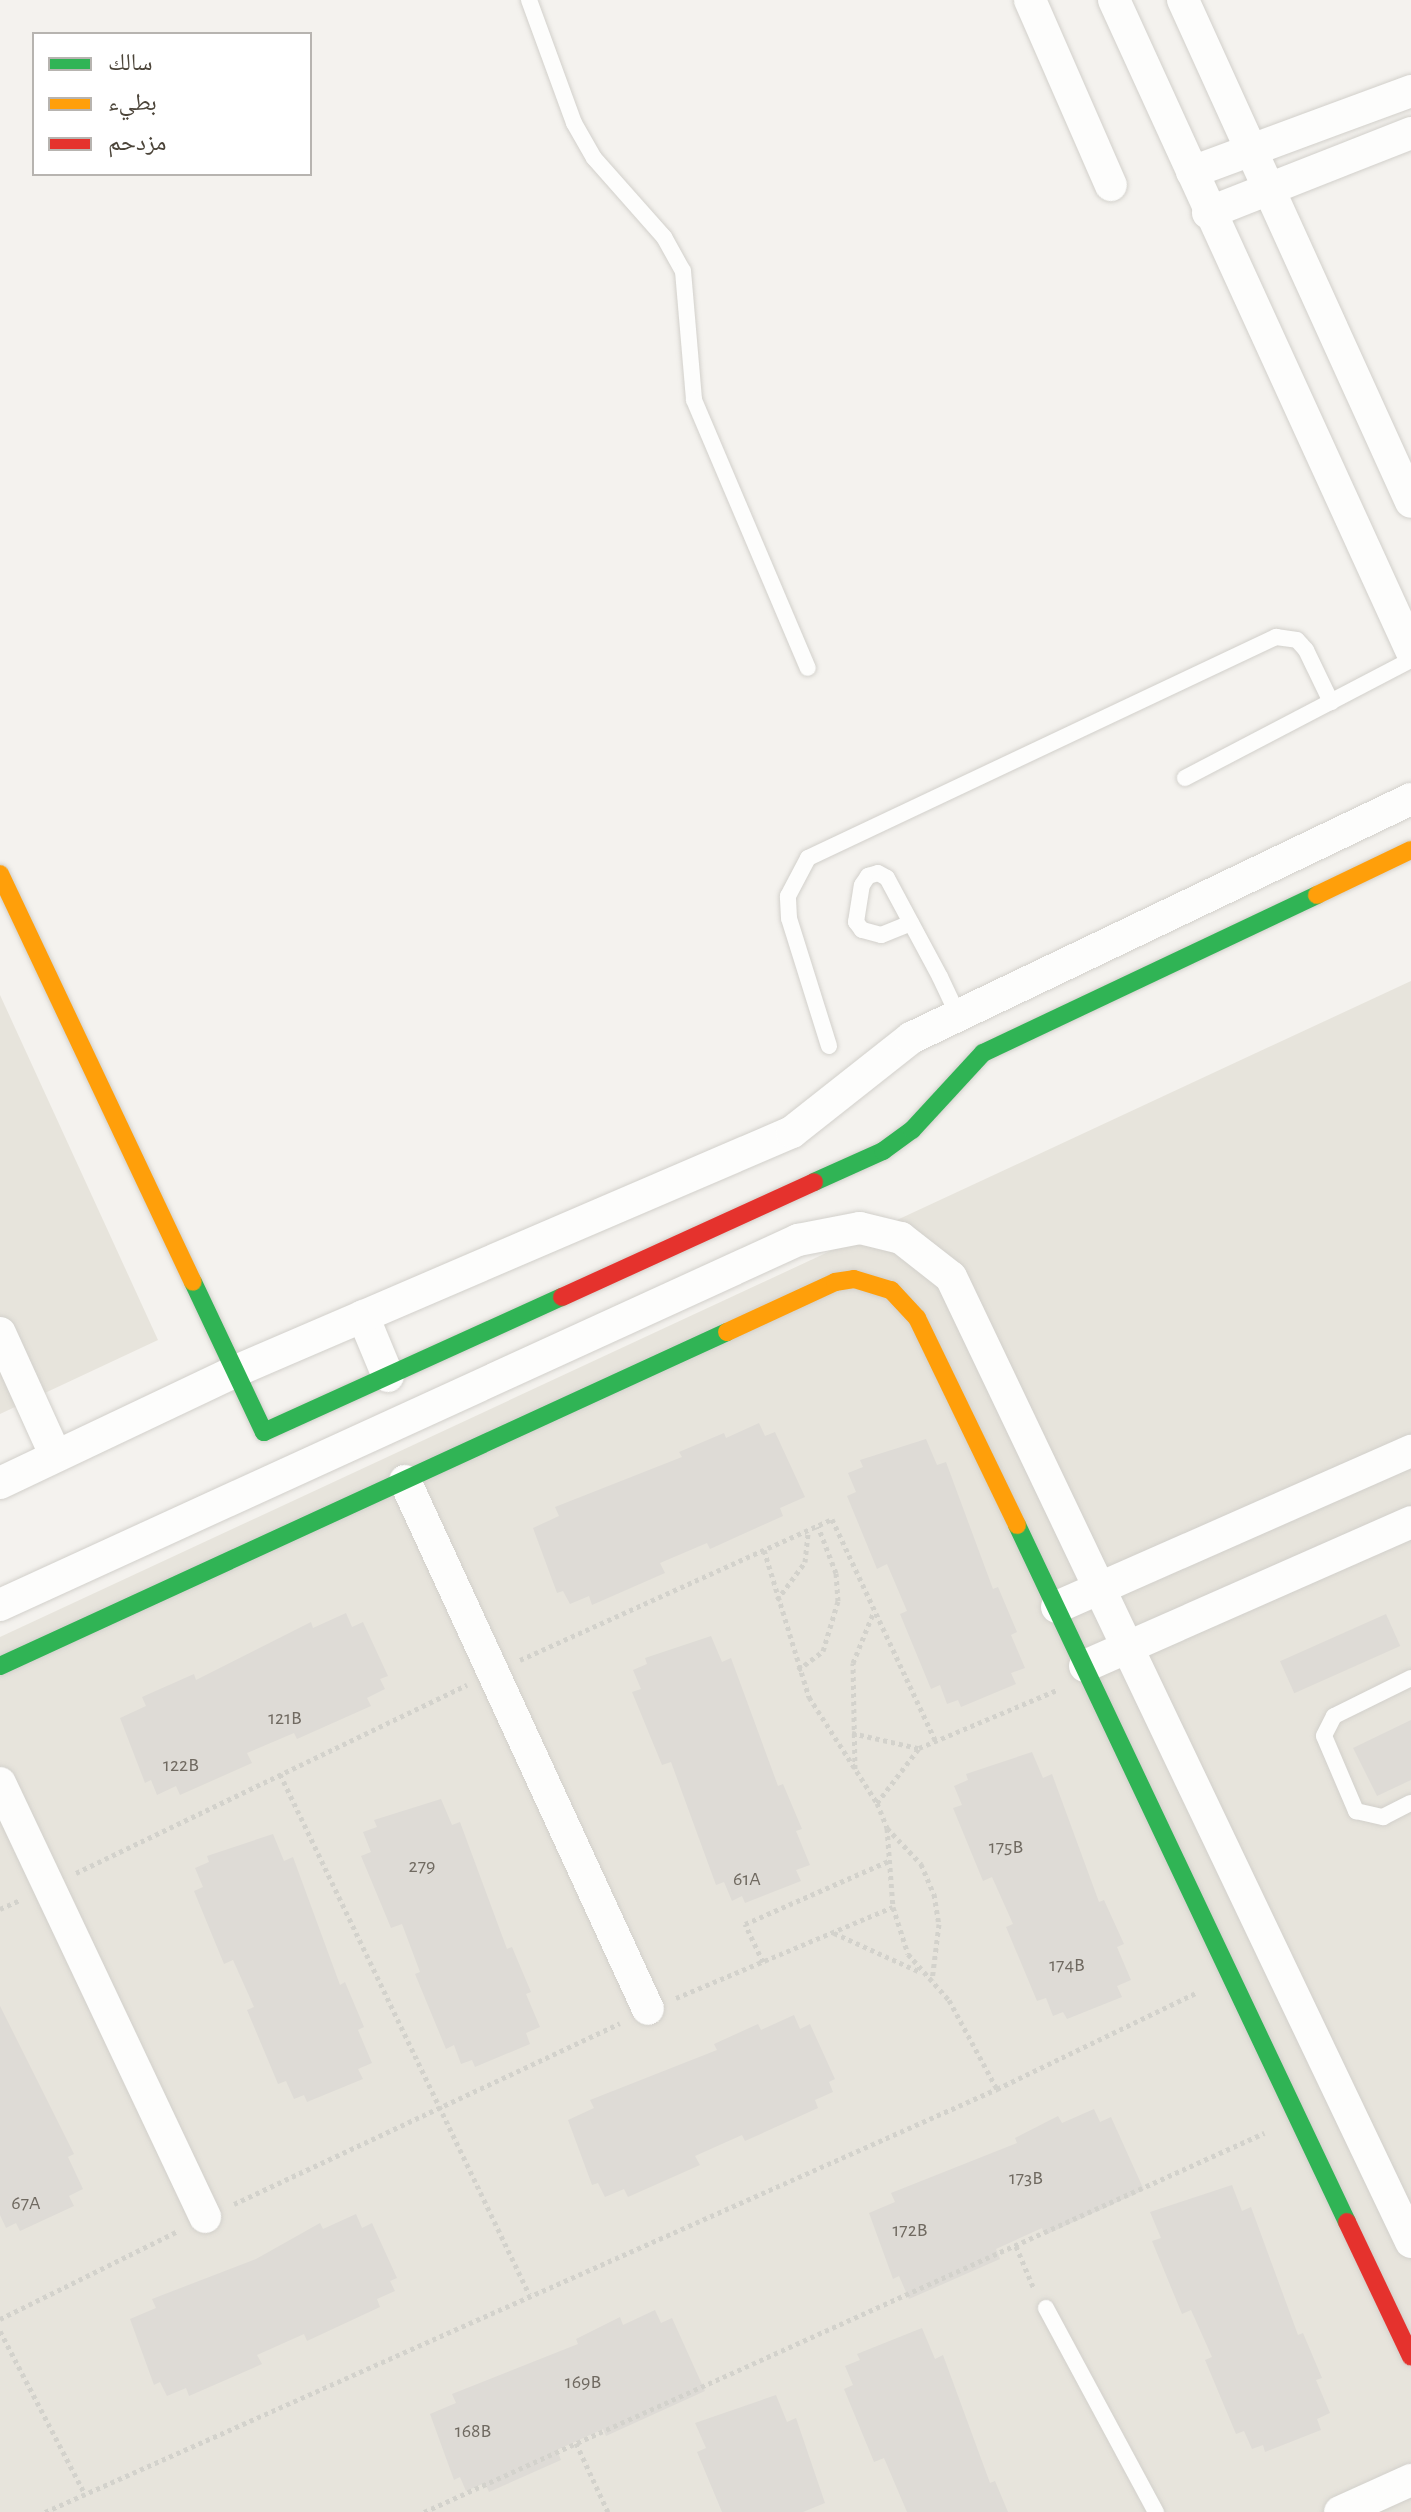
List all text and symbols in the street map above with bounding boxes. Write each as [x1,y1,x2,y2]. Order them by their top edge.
legend [32,32,312,176]
text: سالك [108,51,153,75]
text: بطيء [108,91,157,115]
text: مزدحم [108,131,167,155]
house number: 121B [268,1706,302,1730]
house number: 122B [163,1753,199,1777]
house number: 175B [989,1835,1023,1859]
house number: 279 [409,1854,435,1878]
house number: 61A [733,1867,761,1891]
house number: 174B [1049,1953,1085,1977]
house number: 173B [1009,2166,1043,2190]
house number: 67A [11,2191,41,2215]
house number: 172B [892,2218,928,2242]
house number: 169B [565,2370,601,2394]
house number: 168B [455,2419,491,2443]

